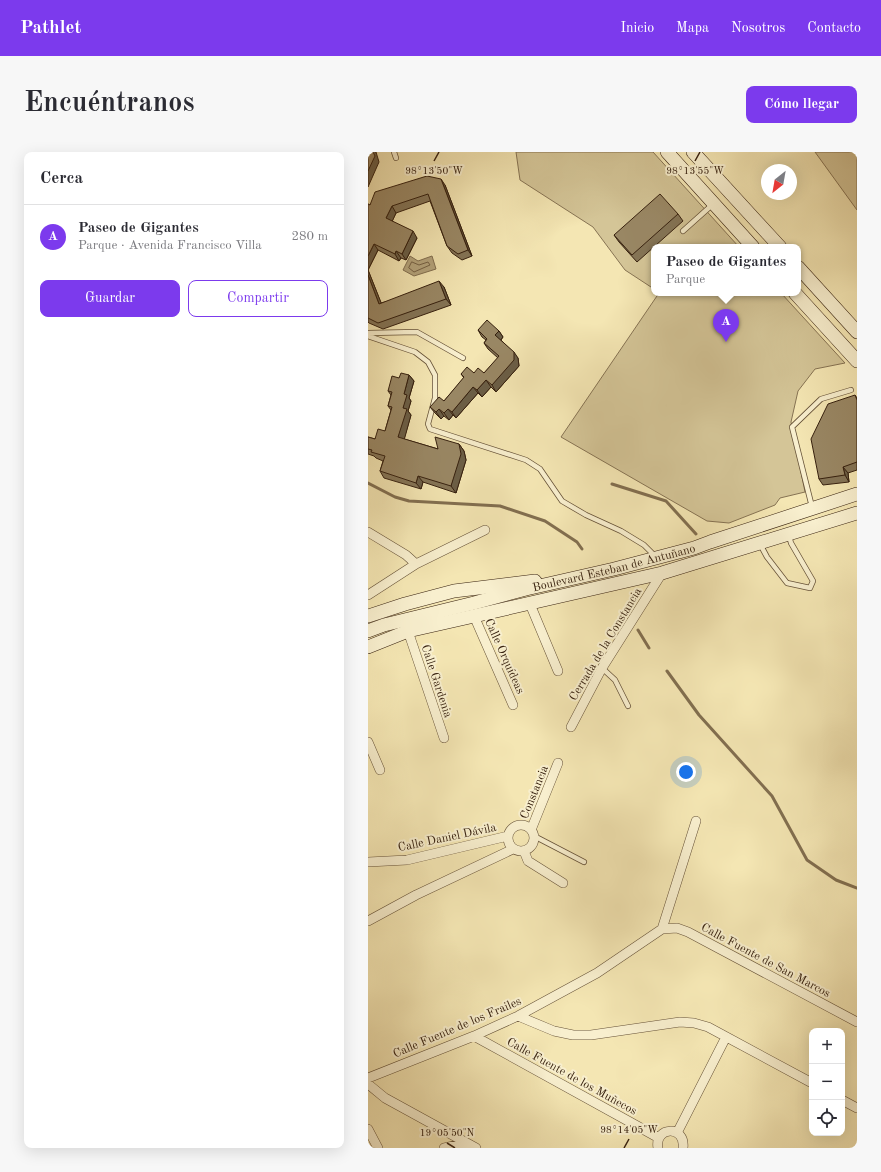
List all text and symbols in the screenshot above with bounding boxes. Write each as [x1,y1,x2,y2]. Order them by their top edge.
text: Pathlet [20,19,81,38]
text: Inicio [620,21,654,35]
text: Mapa [676,21,709,35]
text: Nosotros [731,21,785,35]
text: Contacto [807,21,861,35]
button: Cómo llegar [746,86,857,123]
text: Encuéntranos [24,90,194,118]
north arrow [761,164,797,200]
text: 98°13'50"W [405,166,463,176]
text: 98°13'55"W [666,166,724,176]
text: Cerca [40,170,83,187]
text: Paseo de Gigantes [78,221,199,236]
text: A [48,230,58,243]
text: 280 m [291,230,328,243]
text: Parque · Avenida Francisco Villa [78,239,262,252]
popup [651,244,801,296]
text: Paseo de Gigantes [666,255,786,270]
text: Parque [666,273,705,286]
button: Guardar [40,280,180,317]
button: Compartir [188,280,328,317]
pin: A [713,309,739,342]
street label: Boulevard Esteban de Antuñano [531,543,697,594]
street label: Cerrada de la Constancia [567,586,644,703]
street label: Calle Orquídeas [482,617,526,696]
street label: Calle Gardenia [419,643,454,719]
your location [676,762,696,782]
street label: Constancia [519,764,551,821]
street label: Calle Daniel Dávila [397,822,497,854]
street label: Calle Fuente de San Marcos [699,922,832,1000]
street label: Calle Fuente de los Frailes [392,995,523,1060]
map controls [809,1028,845,1136]
button: + [809,1028,845,1064]
street label: Calle Fuente de los Muñecos [504,1036,639,1118]
button: − [809,1064,845,1100]
button: locate [809,1100,845,1136]
text: 98°14'05"W [600,1125,658,1135]
text: 19°05'50"N [420,1128,475,1138]

